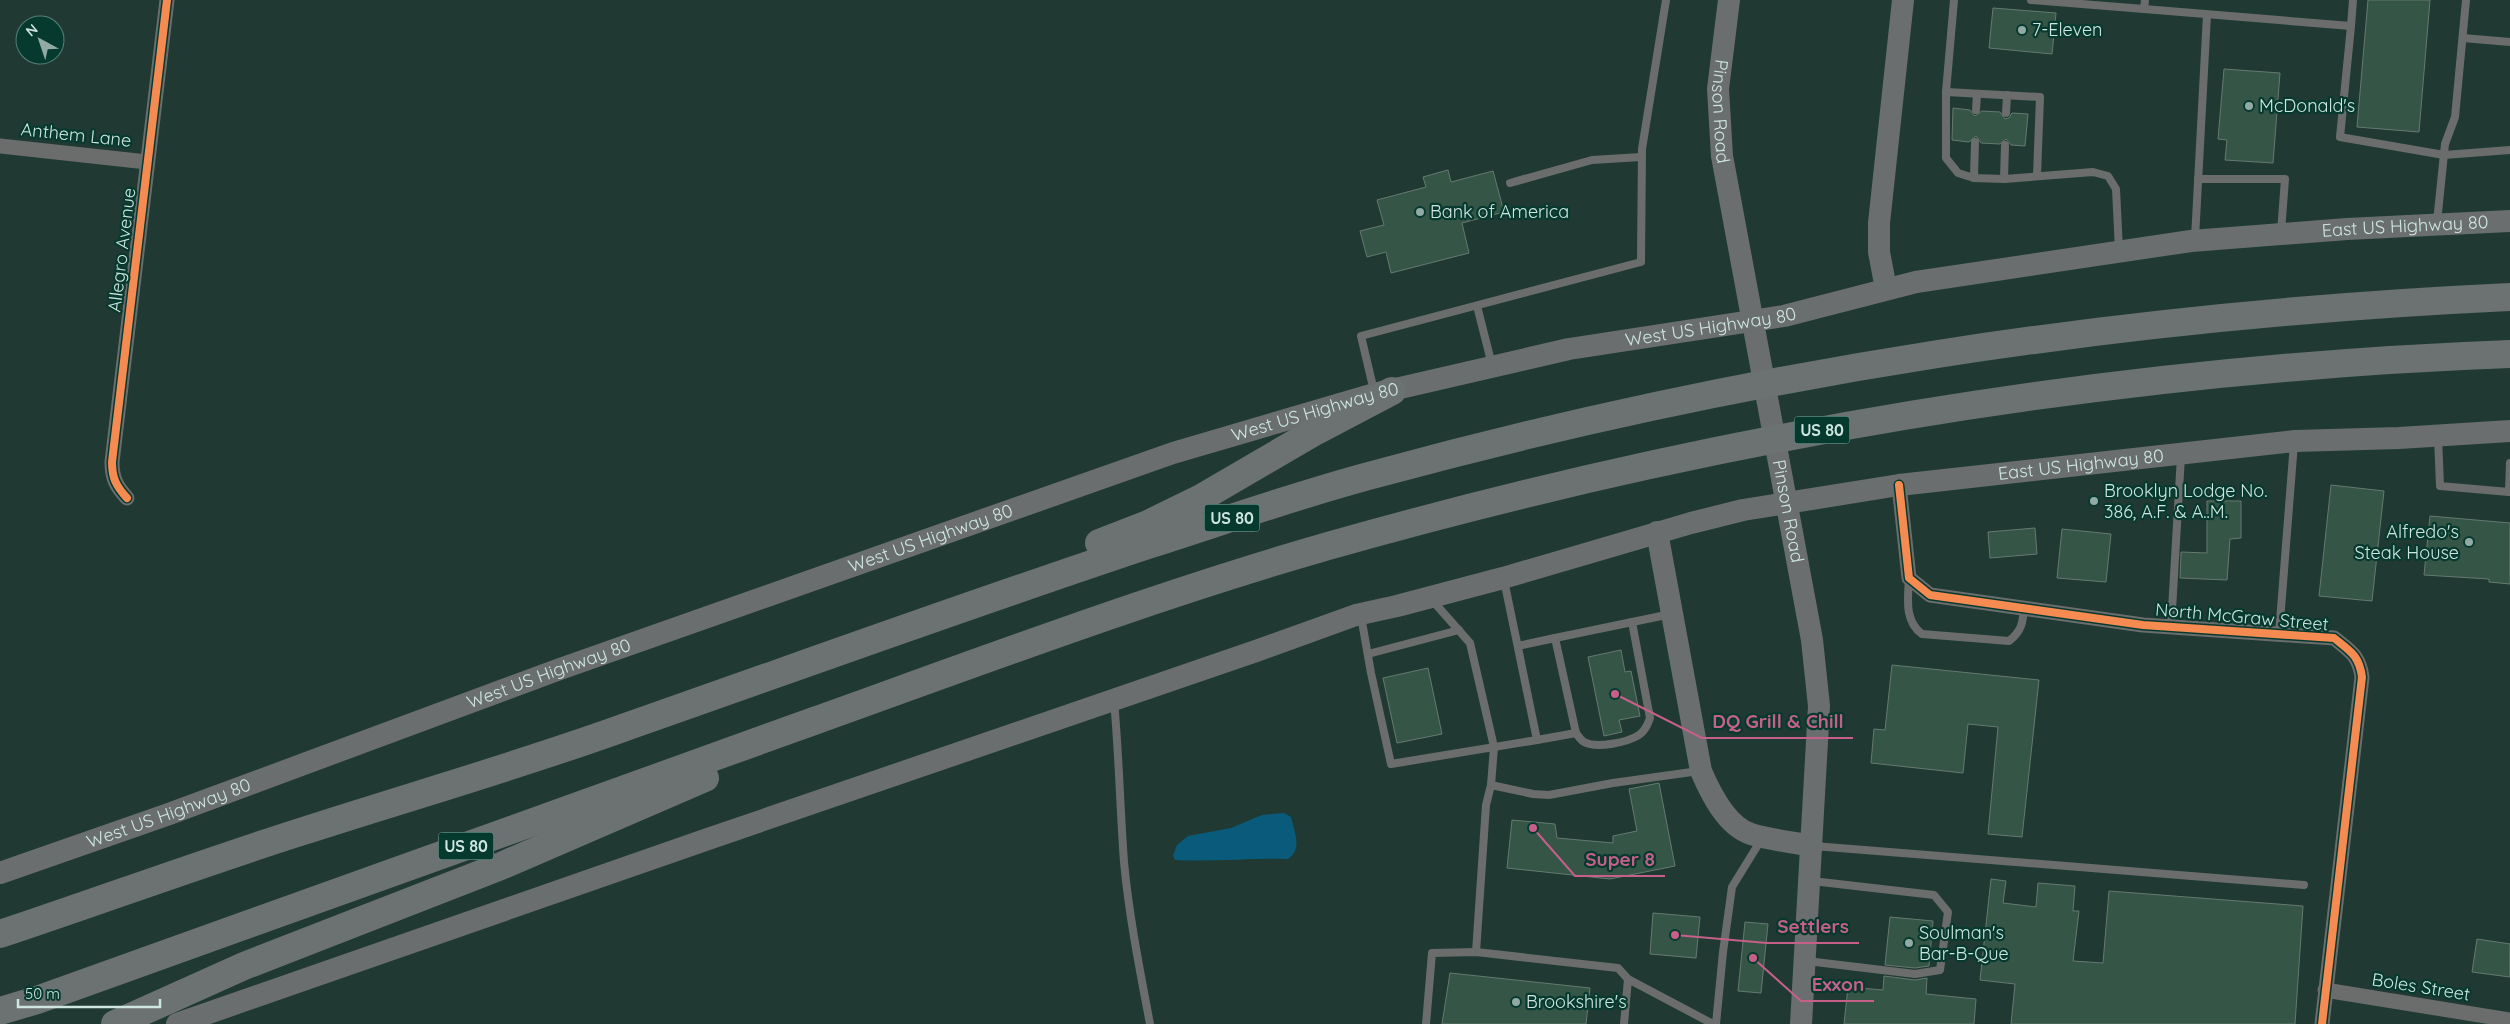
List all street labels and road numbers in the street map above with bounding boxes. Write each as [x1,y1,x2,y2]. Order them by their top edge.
street label: Pinson Road [1707,58,1735,165]
street label: Anthem Lane [20,117,132,152]
street label: Allegro Avenue [102,187,141,313]
street label: East US Highway 80 [2321,210,2489,242]
street label: West US Highway 80 [1623,301,1799,351]
street label: West US Highway 80 [1229,377,1401,446]
road number: US 80 [1794,416,1850,444]
street label: East US Highway 80 [1997,444,2165,485]
street label: Pinson Road [1768,458,1809,564]
street label: West US Highway 80 [845,498,1016,578]
road number: US 80 [1204,504,1260,532]
street label: North McGraw Street [2154,597,2330,636]
street label: West US Highway 80 [463,633,634,714]
street label: West US Highway 80 [83,773,254,853]
road number: US 80 [438,832,494,859]
street label: Boles Street [2370,967,2472,1006]

